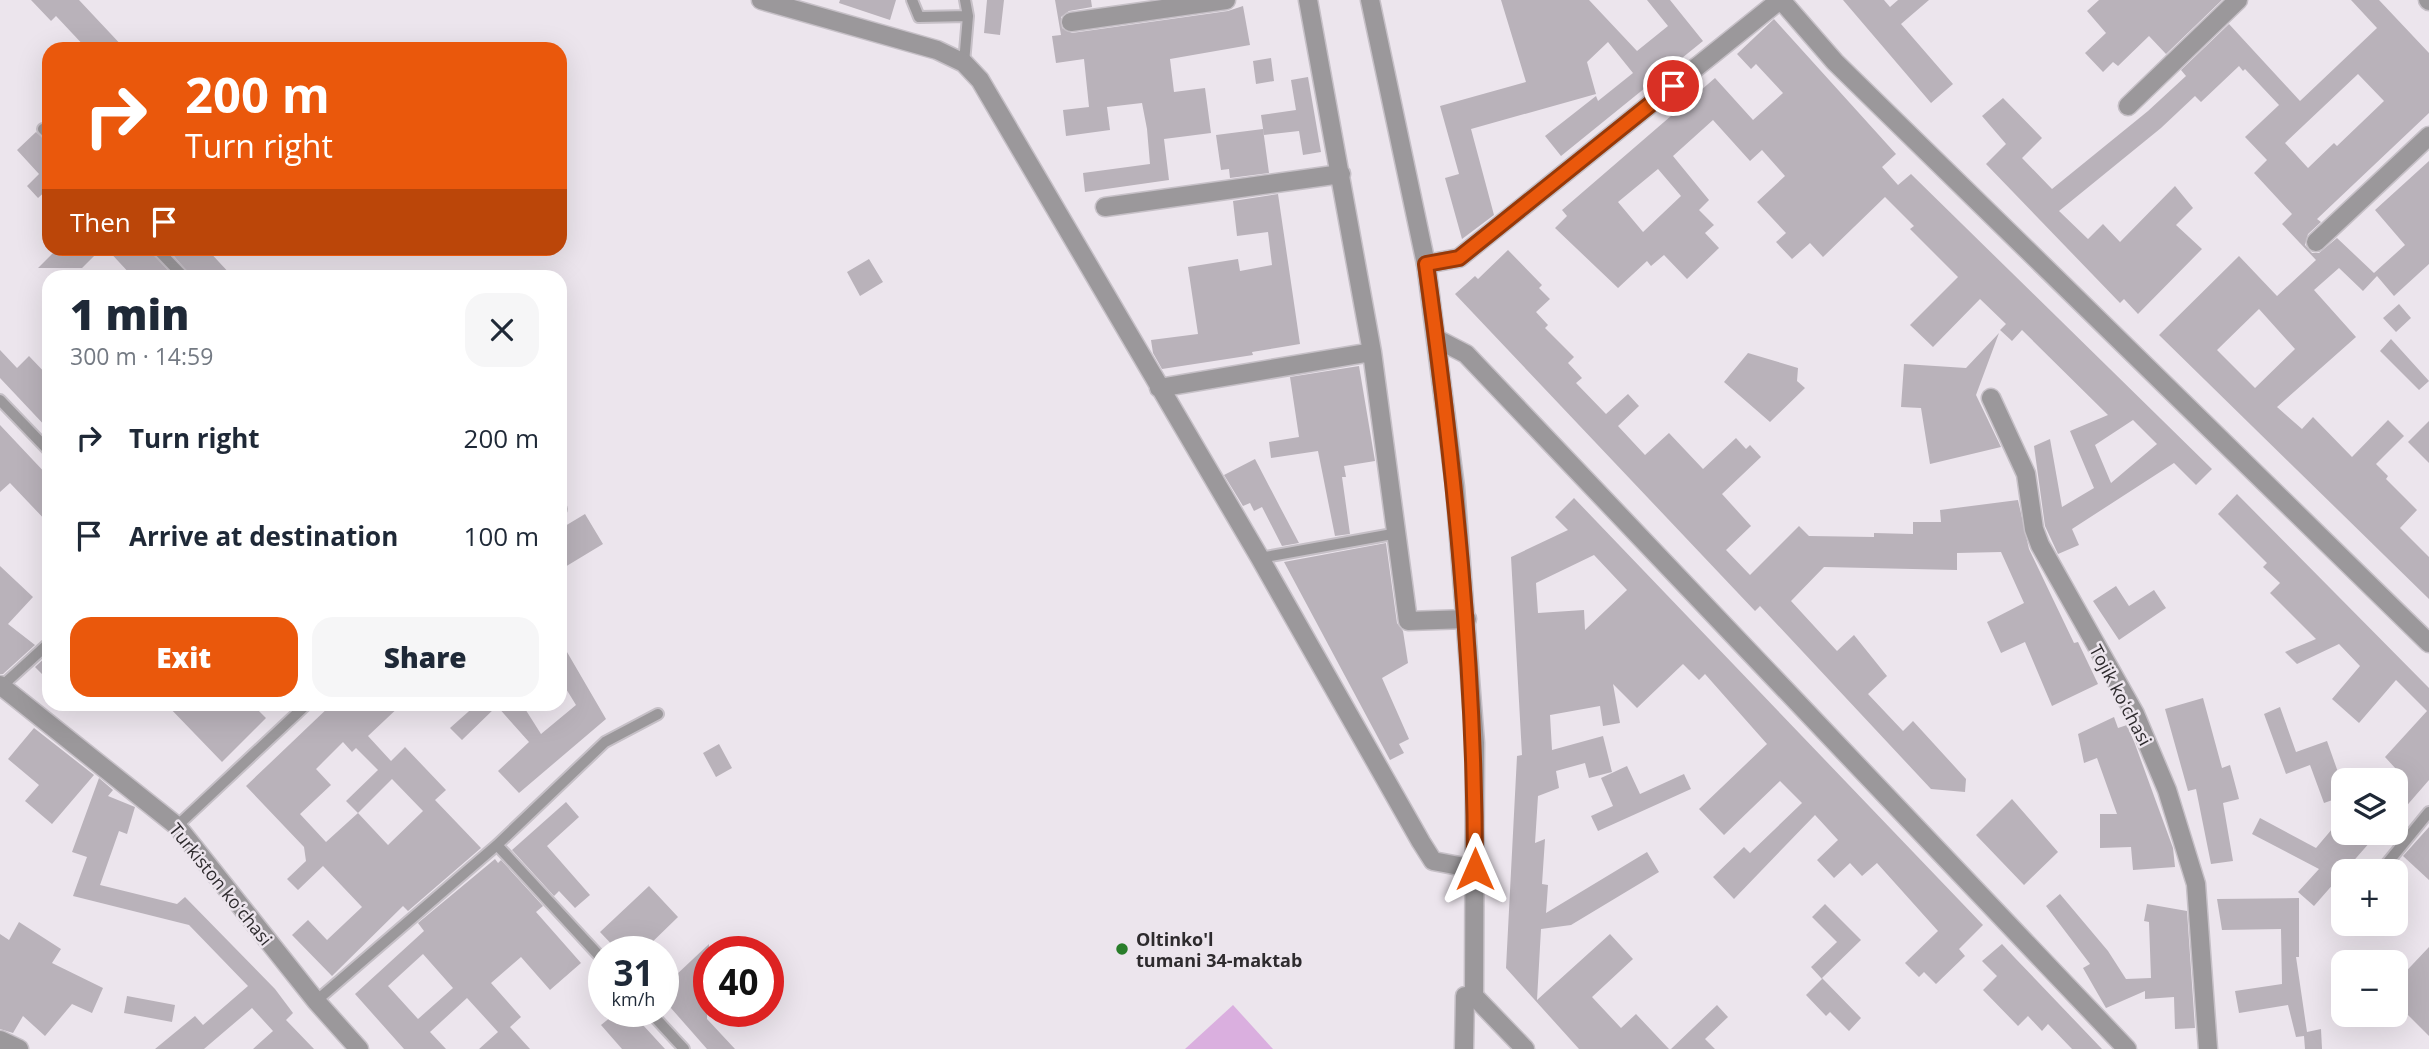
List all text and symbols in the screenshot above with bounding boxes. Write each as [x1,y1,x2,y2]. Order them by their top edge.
pin [1643,56,1703,116]
text: 200 m [185,61,330,127]
icon: arrive [1654,67,1692,105]
icon: right [70,70,161,161]
text: Turn right [185,124,333,167]
icon: arrive [145,203,183,241]
text: Then [70,204,131,240]
text: 1 min [70,285,189,342]
button: close [465,293,539,367]
text: 300 m · 14:59 [70,340,213,372]
icon: right [70,419,108,457]
text: Turn right [129,420,260,456]
text: 200 m [464,420,539,456]
icon: arrive [70,517,108,555]
text: Arrive at destination [129,518,398,554]
text: 100 m [464,518,539,554]
button: Exit [70,617,298,697]
button: Share [312,617,539,697]
street label: Tojik koʻchasi [2084,640,2158,750]
map controls [2331,768,2408,1027]
button: layers [2331,768,2408,845]
street label: Turkiston koʻchasi [164,818,278,950]
position arrow [1438,832,1512,906]
button: + [2331,859,2408,936]
place label: Oltinko'l tumani 34-maktab [1136,927,1302,972]
speed limit sign: 40 [693,936,784,1027]
marker: Oltinko'l tumani 34-maktab [1114,941,1130,957]
text: 31 [613,949,654,996]
button: − [2331,950,2408,1027]
text: km/h [612,987,655,1011]

